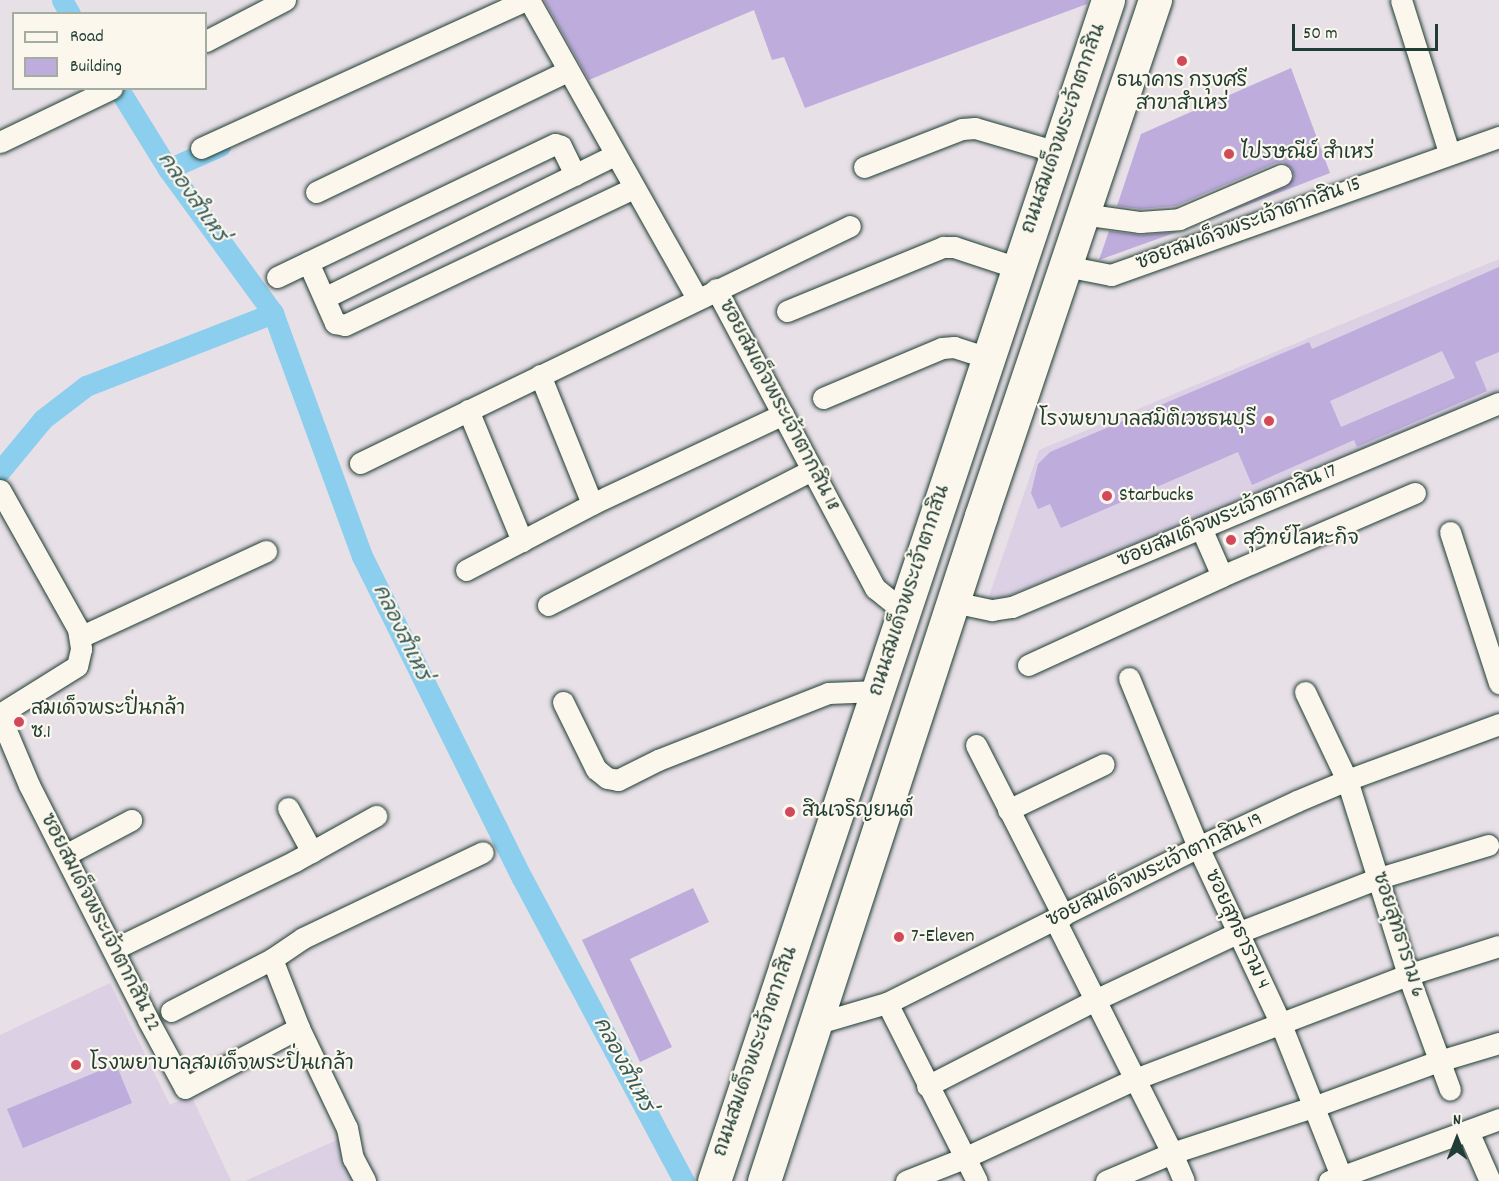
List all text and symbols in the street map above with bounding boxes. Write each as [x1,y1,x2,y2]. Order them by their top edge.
legend [12,12,207,90]
scale bar [1295,12,1440,50]
street label: ถนนสมเด็จพระเจ้าตากสิน [1018,21,1112,237]
text: 50 m [1303,22,1338,47]
text: Road [70,25,104,50]
marker: ธนาคาร กรุงศรี สาขาสำเหร่ [1175,54,1189,68]
text: Building [70,55,122,80]
place label: ธนาคาร กรุงศรี สาขาสำเหร่ [1117,70,1247,117]
place label: ไปรษณีย์ สำเหร่ [1241,142,1374,166]
marker: ไปรษณีย์ สำเหร่ [1222,147,1236,161]
water label: คลองสำเหร่ [151,148,231,248]
street label: ซอยสมเด็จพระเจ้าตากสิน 15 [1133,173,1365,277]
street label: ซอยสมเด็จพระเจ้าตากสิน 18 [712,296,844,516]
place label: โรงพยาบาลสมิติเวชธนบุรี [1039,409,1256,433]
marker: โรงพยาบาลสมิติเวชธนบุรี [1260,412,1278,430]
street label: ซอยสมเด็จพระเจ้าตากสิน 17 [1115,460,1341,574]
street label: ถนนสมเด็จพระเจ้าตากสิน [865,482,957,700]
place label: Starbucks [1119,484,1194,508]
marker: Starbucks [1100,489,1114,503]
place label: สุวิทย์โลหะกิจ [1243,528,1359,552]
marker: สุวิทย์โลหะกิจ [1224,533,1238,547]
water label: คลองสำเหร่ [366,581,434,685]
place label: สมเด็จพระปิ่นกล้า ซ.1 [31,698,185,745]
marker: สมเด็จพระปิ่นกล้า ซ.1 [12,715,26,729]
place label: สินเจริญยนต์ [802,800,914,824]
marker: สินเจริญยนต์ [783,805,797,819]
street label: ซอยสมเด็จพระเจ้าตากสิน 19 [1043,808,1267,934]
street label: ซอยสมเด็จพระเจ้าตากสิน 22 [34,810,164,1036]
street label: ซอยสุทธาราม 4 [1198,867,1274,993]
street label: ซอยสุทธาราม 6 [1365,869,1429,1001]
place label: 7-Eleven [911,925,975,949]
marker: 7-Eleven [892,930,906,944]
street label: ถนนสมเด็จพระเจ้าตากสิน [710,944,804,1160]
water label: คลองสำเหร่ [587,1014,657,1116]
place label: โรงพยาบาลสมเด็จพระปิ่นเกล้า [90,1053,354,1077]
marker: โรงพยาบาลสมเด็จพระปิ่นเกล้า [67,1056,85,1074]
north arrow [1427,1109,1487,1169]
text: N [1453,1109,1461,1132]

